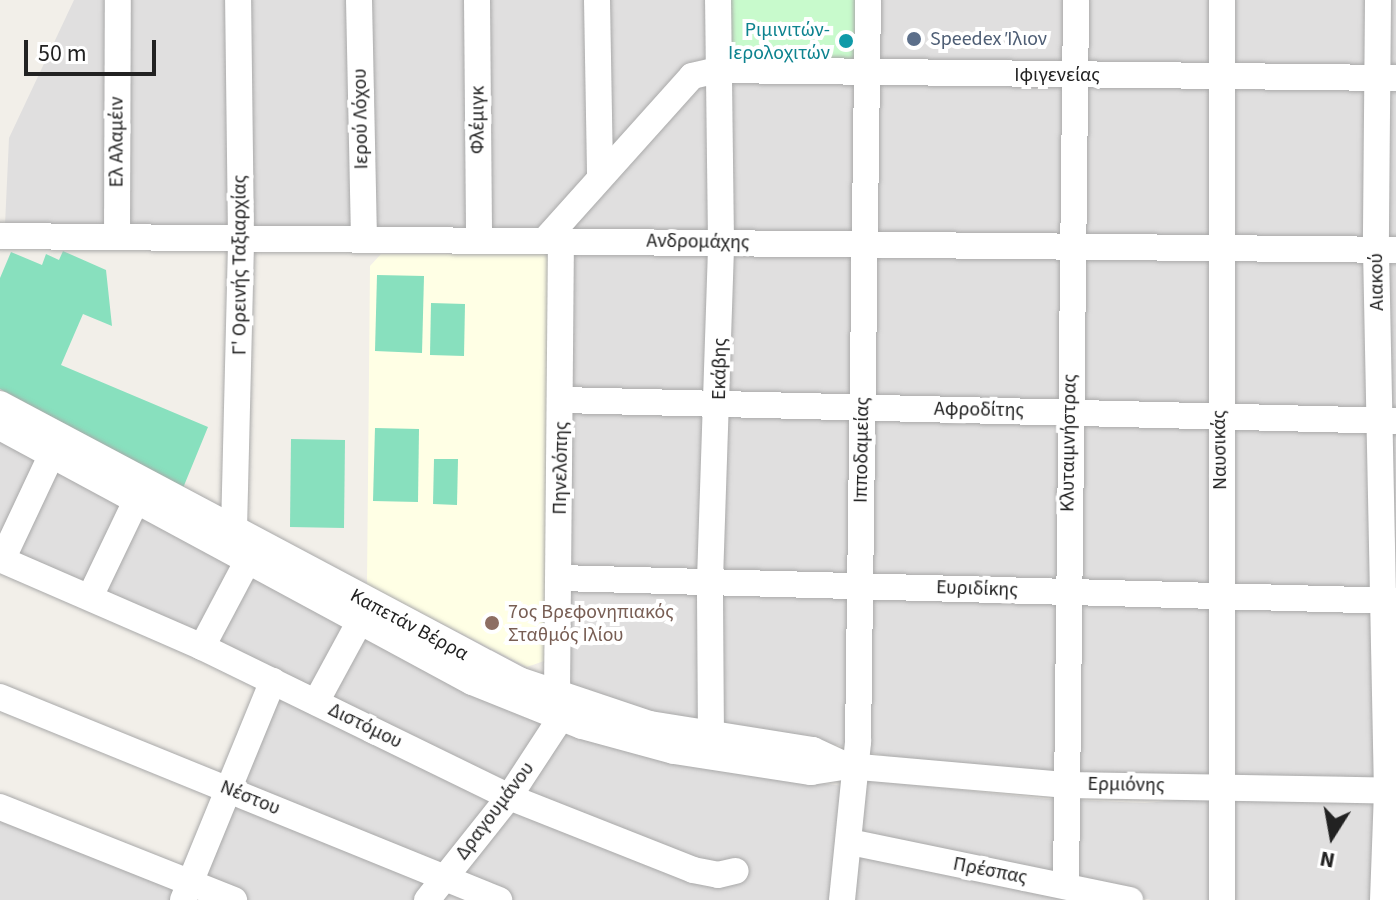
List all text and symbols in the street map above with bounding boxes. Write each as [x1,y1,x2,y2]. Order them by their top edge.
place label: Ριμινιτών- Ιερολοχιτών [728,18,830,65]
scale bar [28,24,160,74]
place label: Speedex Ίλιον [930,27,1047,51]
marker: Speedex Ίλιον [905,30,923,48]
marker: Ριμινιτών- Ιερολοχιτών [837,32,855,50]
text: 50 m [38,36,87,71]
street label: Ιφιγενείας [1014,63,1100,87]
street label: Ιερού Λόχου [348,68,374,170]
street label: Φλέμιγκ [466,86,490,154]
street label: Ελ Αλαμέιν [105,97,129,187]
street label: Γ' Ορεινής Ταξιαρχίας [228,175,252,355]
street label: Ανδρομάχης [646,229,750,255]
street label: Αιακού [1364,253,1390,311]
street label: Εκάβης [707,338,733,400]
street label: Κλυταιμνήστρας [1056,374,1082,512]
street label: Ιπποδαμείας [849,397,875,503]
street label: Αφροδίτης [934,397,1024,423]
street label: Ναυσικάς [1207,410,1233,490]
street label: Πηνελόπης [548,421,574,515]
street label: Ευριδίκης [936,576,1018,602]
street label: Καπετάν Βέρρα [346,584,472,666]
place label: 7ος Βρεφονηπιακός Σταθμός Ιλίου [508,600,674,647]
marker: 7ος Βρεφονηπιακός Σταθμός Ιλίου [483,614,501,632]
street label: Διστόμου [324,698,406,754]
street label: Δραγουμάνου [450,757,540,865]
street label: Ερμιόνης [1087,772,1165,798]
street label: Νέστου [217,775,283,821]
north arrow [1292,796,1372,876]
text: N [1317,842,1338,877]
street label: Πρέσπας [951,852,1029,890]

